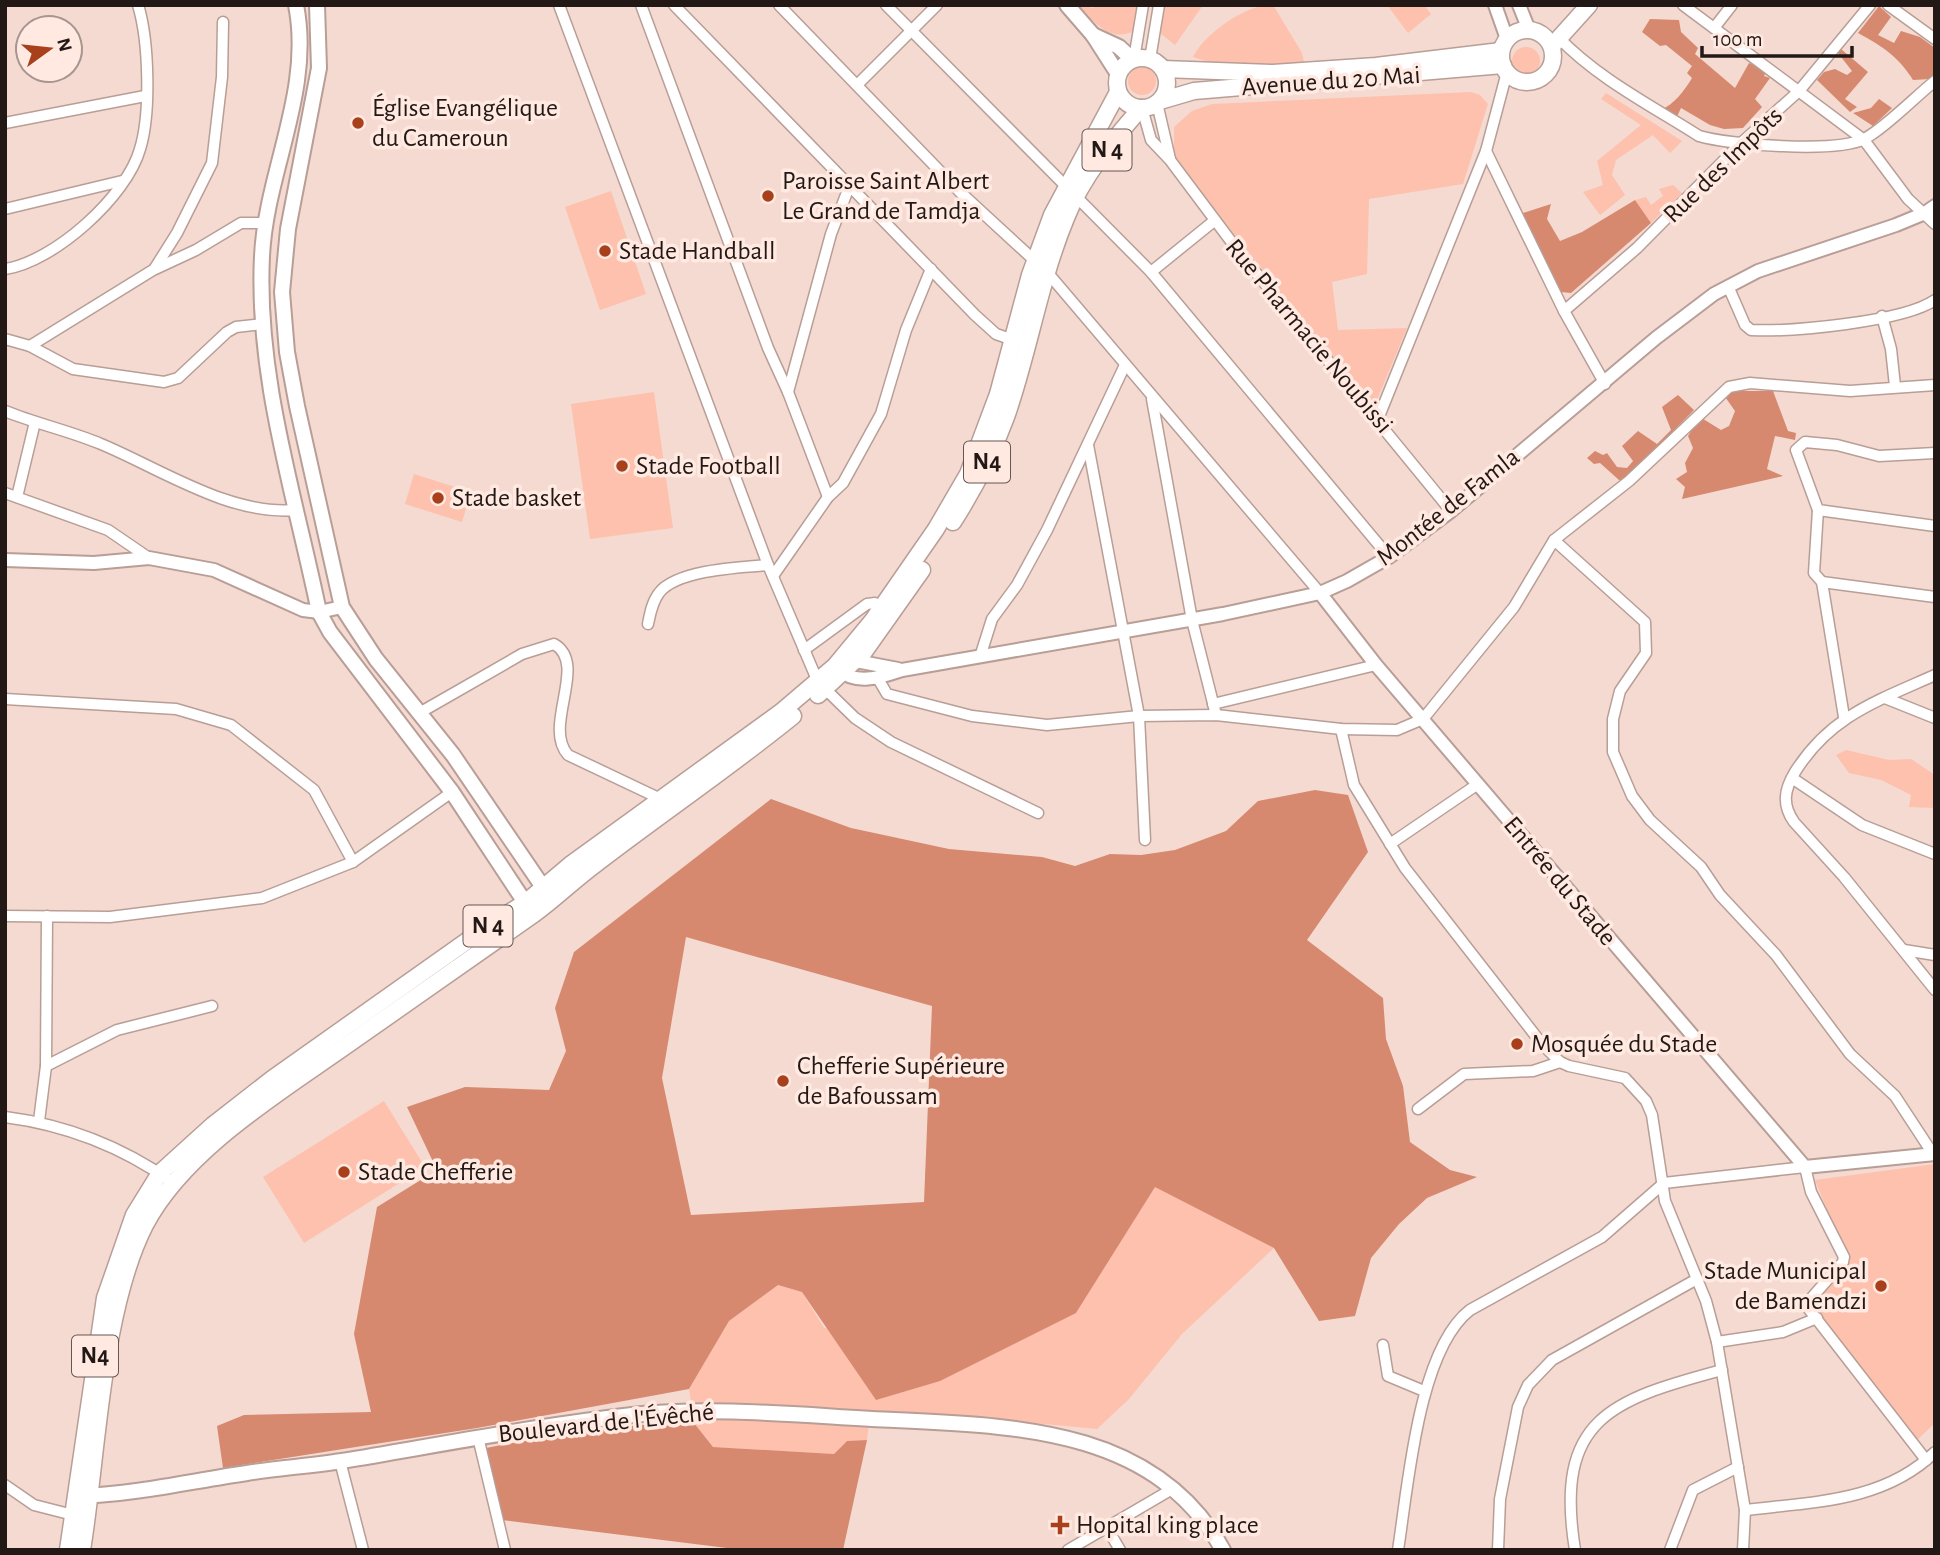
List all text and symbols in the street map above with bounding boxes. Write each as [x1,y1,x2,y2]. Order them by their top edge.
north arrow [14,14,84,84]
scale bar [1702,14,1853,58]
text: 100 m [1713,29,1763,50]
text: N [53,36,75,54]
street label: Avenue du 20 Mai [1241,62,1421,100]
place label: Église Evangélique du Cameroun [372,93,558,151]
street label: Rue des Impôts [1659,102,1787,228]
marker: Église Evangélique du Cameroun [350,115,366,131]
road number: N 4 [1082,130,1132,170]
place label: Paroisse Saint Albert Le Grand de Tamdja [782,168,989,224]
marker: Paroisse Saint Albert Le Grand de Tamdja [760,188,776,204]
street label: Rue Pharmacie Noubissi [1220,234,1398,438]
place label: Stade Handball [619,238,775,264]
marker: Stade Handball [597,243,613,259]
road number: N4 [964,442,1010,482]
street label: Montée de Famla [1372,443,1524,571]
place label: Stade Football [636,453,781,479]
marker: Stade Football [614,458,630,474]
place label: Stade basket [452,485,581,511]
marker: Stade basket [430,490,446,506]
street label: Entrée du Stade [1499,811,1621,951]
road number: N 4 [463,906,512,946]
place label: Mosquée du Stade [1531,1031,1717,1057]
marker: Mosquée du Stade [1509,1036,1525,1052]
place label: Chefferie Supérieure de Bafoussam [797,1053,1005,1109]
marker: Chefferie Supérieure de Bafoussam [775,1073,791,1089]
place label: Stade Chefferie [358,1159,513,1185]
marker: Stade Chefferie [336,1164,352,1180]
place label: Stade Municipal de Bamendzi [1704,1258,1867,1314]
marker: Stade Municipal de Bamendzi [1873,1278,1889,1294]
road number: N4 [72,1336,118,1376]
street label: Boulevard de l'Évêché [497,1397,715,1447]
place label: Hopital king place [1076,1512,1259,1538]
marker: Hopital king place [1050,1515,1070,1535]

